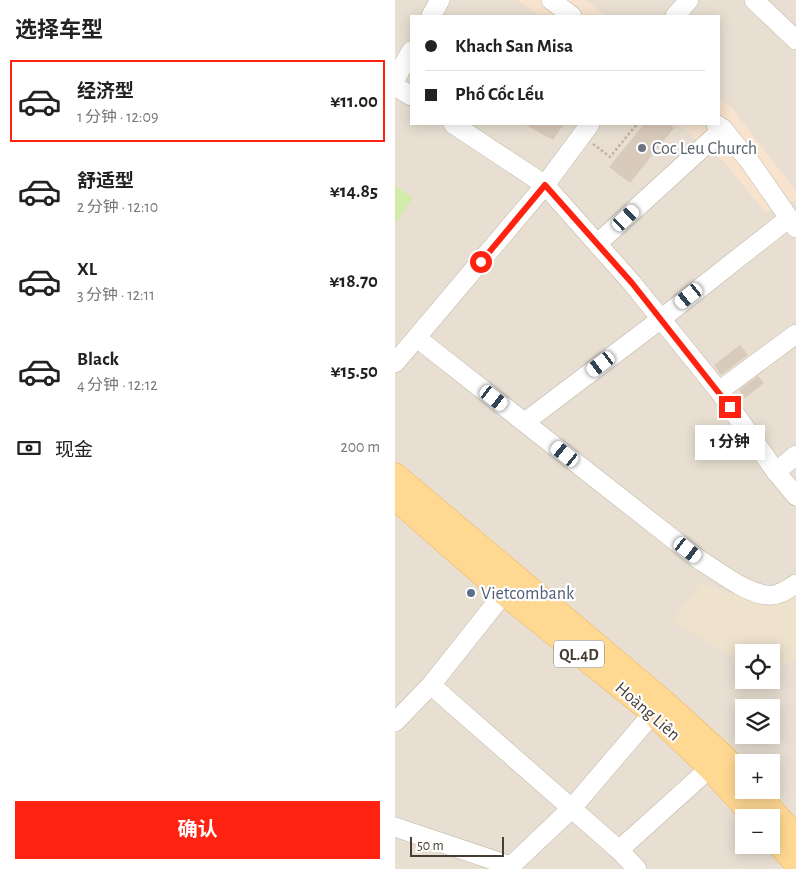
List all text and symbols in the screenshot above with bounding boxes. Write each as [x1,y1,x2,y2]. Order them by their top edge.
text: 选择车型 [15,19,103,41]
text: Khach San Misa [455,37,573,56]
icon: car [17,79,62,124]
text: 经济型 [77,82,134,101]
text: Phố Cốc Lếu [455,85,544,104]
text: ¥11.00 [330,92,378,111]
text: 1 分钟 · 12:09 [77,109,159,125]
place label: Coc Leu Church [652,140,757,158]
marker: Coc Leu Church [636,142,648,154]
icon: car [17,169,62,214]
text: 舒适型 [77,172,134,191]
text: ¥14.85 [330,182,378,201]
text: 2 分钟 · 12:10 [77,199,158,215]
car [609,202,642,234]
route start [470,251,492,273]
icon: car [17,259,62,304]
text: XL [77,260,97,279]
text: ¥18.70 [329,272,378,291]
car [672,281,705,311]
text: 3 分钟 · 12:11 [77,287,155,303]
icon: car [17,349,62,394]
car [584,349,617,379]
text: Black [77,350,119,369]
text: ¥15.50 [330,362,378,381]
text: 4 分钟 · 12:12 [77,377,158,393]
car [477,383,510,413]
route end [719,396,741,418]
callout: 1 分钟 [695,424,765,460]
icon: cash [15,434,43,462]
text: 1 分钟 [710,434,750,450]
text: 200 m [340,439,380,455]
car [548,439,581,469]
text: 现金 [55,441,93,460]
car [671,535,704,565]
place label: Vietcombank [481,585,575,603]
marker: Vietcombank [465,587,477,599]
road number: QL.4D [554,641,604,668]
map controls [735,644,780,854]
button: locate [735,644,780,689]
street label: Hoàng Liên [611,679,683,745]
button: layers [735,699,780,744]
button: + [735,754,780,799]
button: 确认 [15,801,380,859]
button: − [735,809,780,854]
scale bar [410,834,504,857]
text: 50 m [417,839,444,853]

